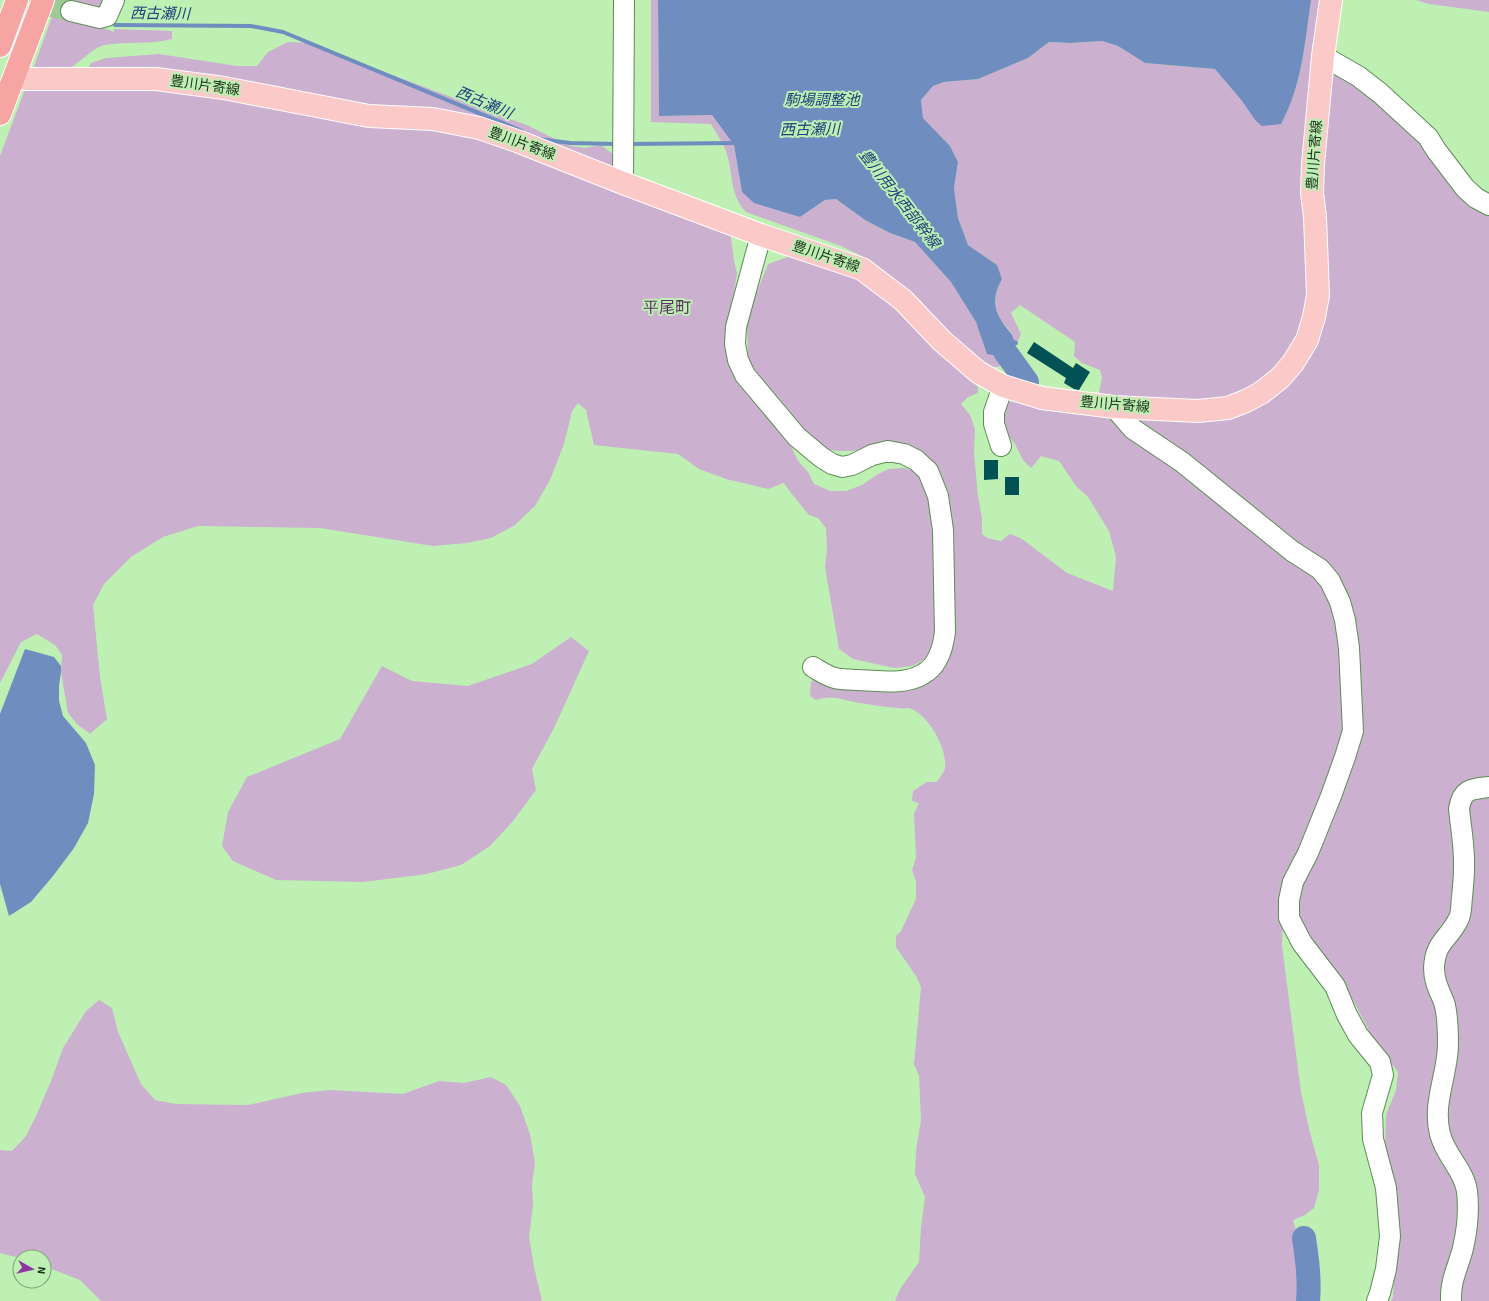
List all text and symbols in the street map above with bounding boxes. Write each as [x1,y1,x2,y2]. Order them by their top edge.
water label: 西古瀬川 [130,3,192,25]
street label: 豊川片寄線 [169,71,241,101]
water label: 西古瀬川 [452,82,518,125]
water label: 駒場調整池 [784,90,861,111]
water label: 西古瀬川 [780,119,842,141]
street label: 豊川片寄線 [1303,119,1327,191]
street label: 豊川片寄線 [486,123,558,165]
water label: 豊川用水西部幹線 [854,145,945,254]
street label: 豊川片寄線 [790,236,862,278]
district label: 平尾町 [643,297,691,319]
street label: 豊川片寄線 [1079,392,1151,418]
north arrow [12,1249,52,1289]
text: N [33,1266,49,1275]

